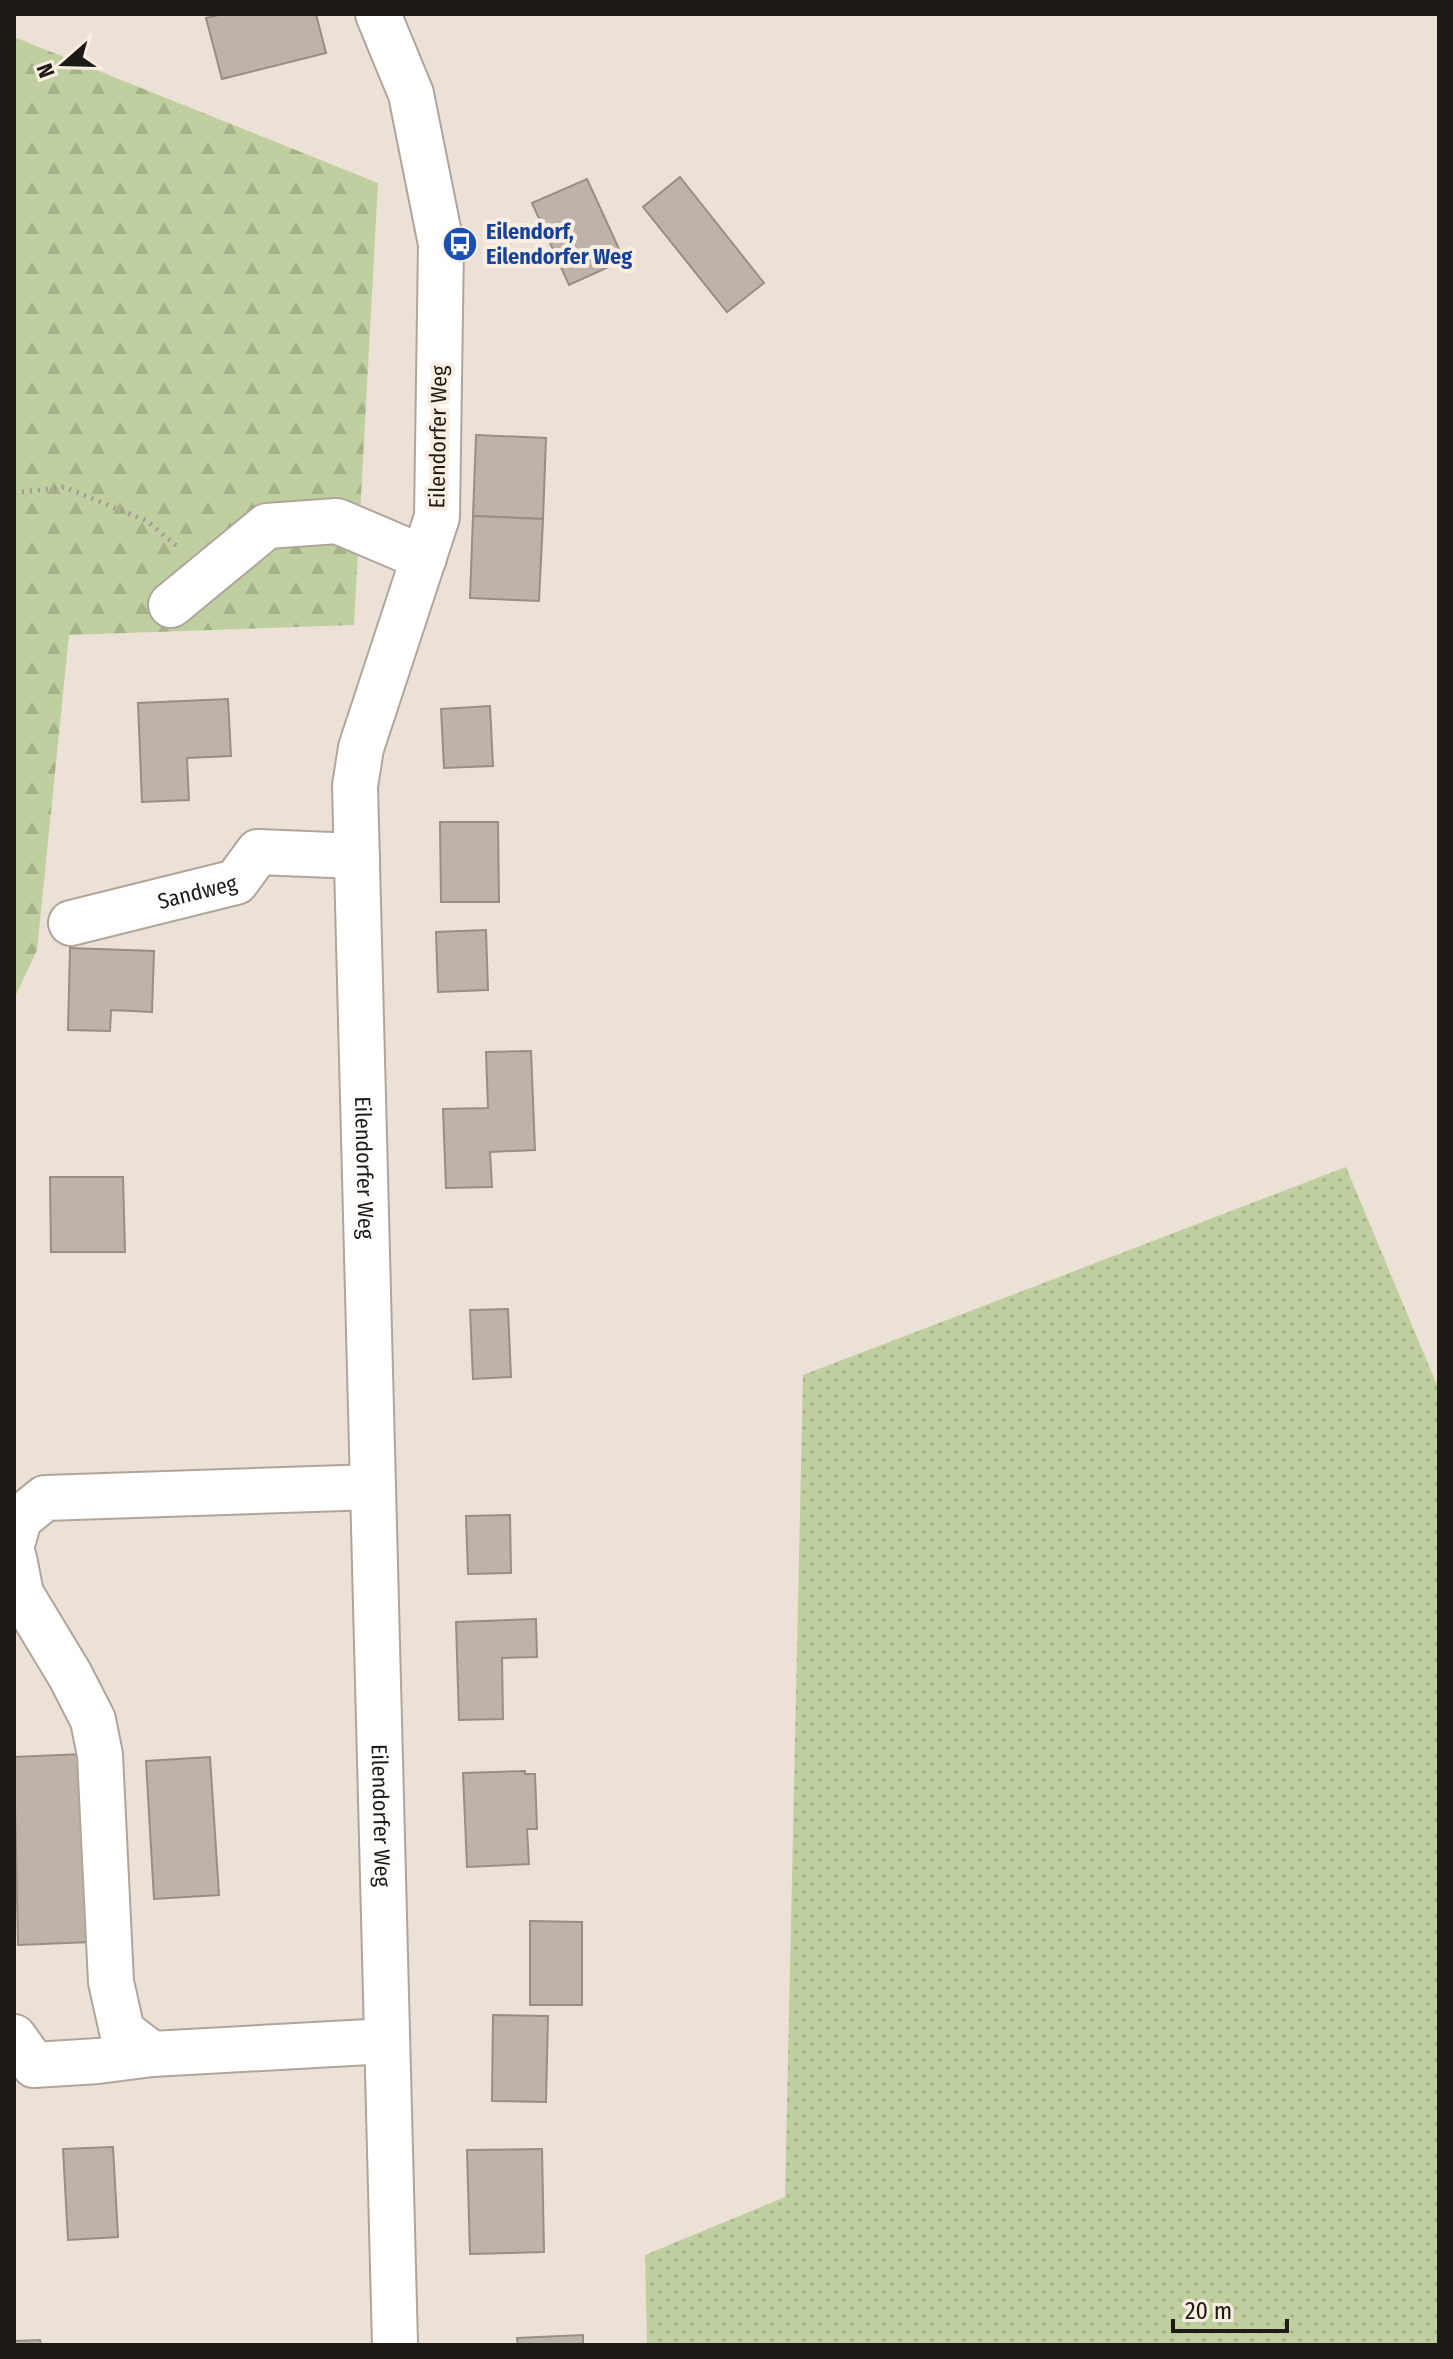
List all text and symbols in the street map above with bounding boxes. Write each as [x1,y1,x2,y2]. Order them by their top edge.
north arrow [24,24,104,104]
text: N [31,60,61,81]
place label: Eilendorf, Eilendorfer Weg [486,218,632,270]
bus stop icon: Eilendorf, Eilendorfer Weg [441,225,479,263]
street label: Eilendorfer Weg [423,365,453,509]
street label: Sandweg [155,869,240,914]
street label: Eilendorfer Weg [349,1096,380,1240]
street label: Eilendorfer Weg [366,1744,397,1888]
scale bar [1173,2283,1287,2333]
text: 20 m [1185,2297,1232,2325]

